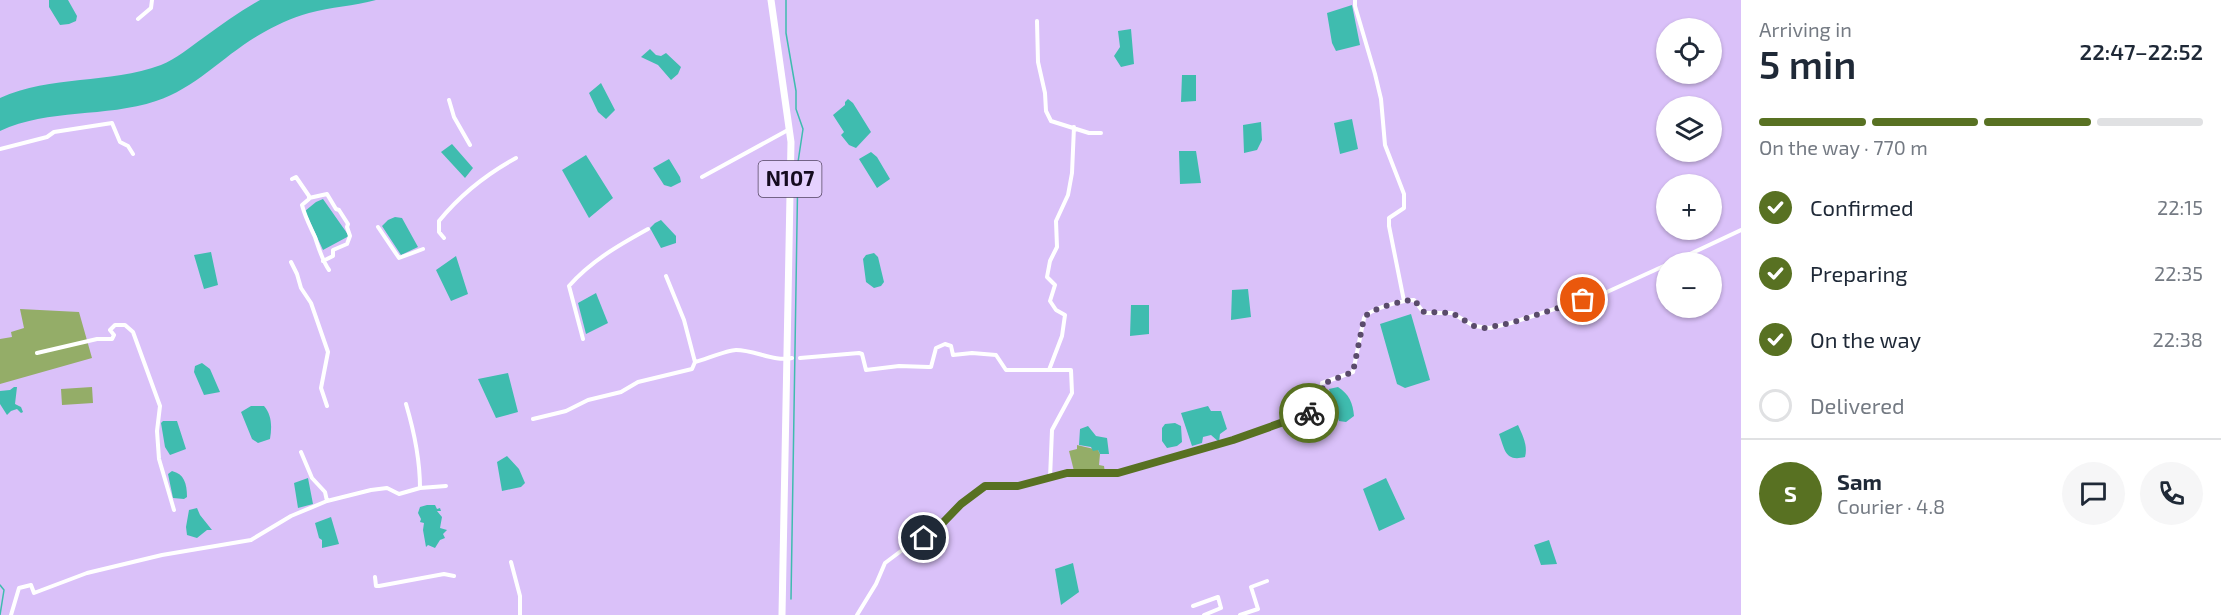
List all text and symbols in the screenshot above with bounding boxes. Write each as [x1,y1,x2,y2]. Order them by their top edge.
text: Arriving in [1759,17,1852,41]
map controls [1656,18,1722,318]
button: locate [1656,18,1722,84]
text: 22:47–22:52 [2080,38,2203,64]
text: 5 min [1759,40,1857,87]
button: layers [1656,96,1722,162]
text: On the way · 770 m [1759,135,1928,159]
road number: N107 [758,161,822,197]
button: + [1656,174,1722,240]
icon: check [1759,191,1792,224]
text: Confirmed [1810,194,1914,220]
text: 22:15 [2157,195,2203,219]
button: − [1656,252,1722,318]
icon: check [1759,257,1792,290]
text: Preparing [1810,260,1908,286]
text: 22:35 [2154,261,2203,285]
pin [1557,274,1608,325]
icon: bag [1566,283,1599,316]
icon: check [1759,323,1792,356]
text: On the way [1810,326,1921,352]
text: 22:38 [2153,327,2203,351]
courier [1279,383,1339,443]
text: Delivered [1810,392,1905,418]
icon: bike [1293,397,1326,430]
button: chat [2062,462,2125,525]
button: phone [2140,462,2203,525]
text: Sam [1837,468,1882,494]
text: S [1784,480,1797,506]
text: Courier · 4.8 [1837,494,1945,518]
pin [898,512,949,563]
icon: home [907,521,940,554]

